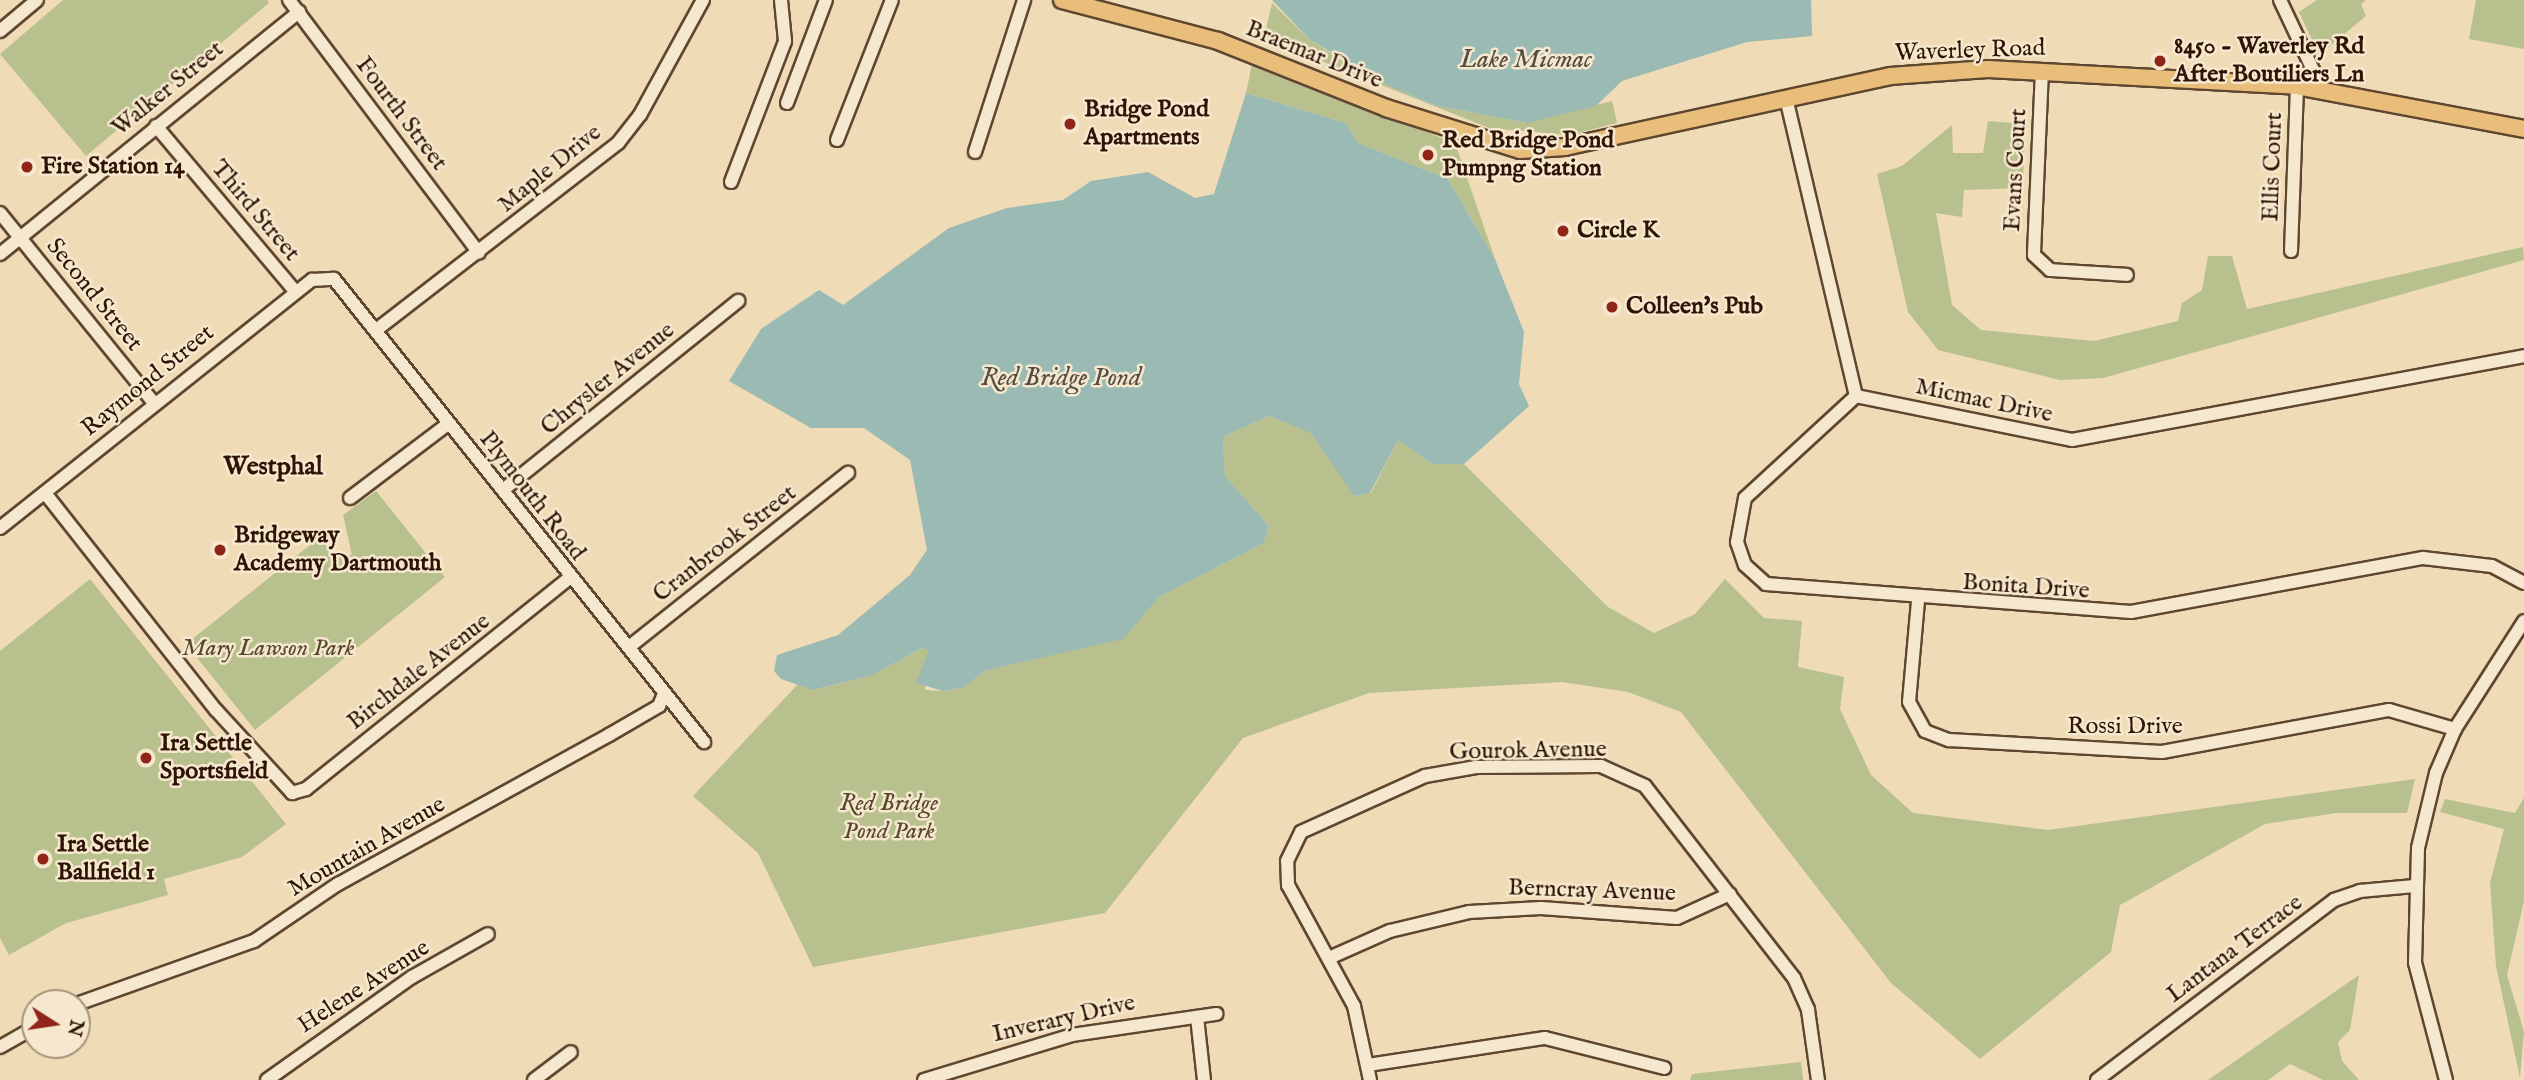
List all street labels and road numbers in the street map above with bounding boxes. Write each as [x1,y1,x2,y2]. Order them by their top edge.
street label: Braemar Drive [1241,15,1387,95]
street label: Waverley Road [1894,34,2046,68]
street label: Walker Street [106,35,230,143]
street label: Fourth Street [349,51,453,177]
street label: Evans Court [1998,108,2034,232]
street label: Ellis Court [2257,112,2289,222]
street label: Maple Drive [493,119,607,219]
street label: Third Street [204,155,306,267]
street label: Second Street [40,233,148,357]
street label: Chrysler Avenue [535,316,681,442]
street label: Raymond Street [76,319,220,443]
street label: Micmac Drive [1913,372,2055,430]
street label: Plymouth Road [473,426,591,566]
street label: Cranbrook Street [648,479,802,609]
street label: Bonita Drive [1961,568,2091,606]
street label: Birchdale Avenue [342,607,496,737]
street label: Rossi Drive [2067,713,2183,741]
street label: Gourok Avenue [1449,735,1607,767]
street label: Mountain Avenue [283,790,451,904]
street label: Berncray Avenue [1507,874,1677,908]
street label: Lantana Terrace [2161,888,2309,1010]
street label: Helene Avenue [293,934,435,1040]
street label: Inverary Drive [990,989,1138,1049]

